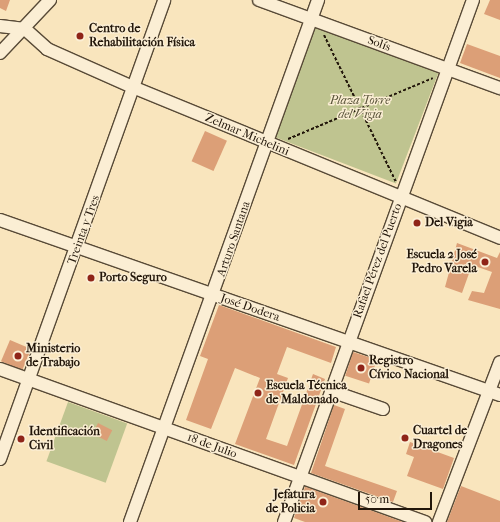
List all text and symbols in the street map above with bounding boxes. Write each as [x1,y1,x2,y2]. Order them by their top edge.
place label: Centro de Rehabilitación Física [89,22,195,50]
marker: Centro de Rehabilitación Física [74,30,86,42]
street label: Solís [366,33,392,55]
park label: Plaza Torre del Vigia [330,94,390,122]
street label: Zelmar Michelini [203,111,291,159]
street label: Treinta y Tres [65,193,103,267]
street label: Arturo Santana [214,199,254,279]
street label: Rafael Pérez del Puerto [350,202,406,320]
place label: Del Vigia [425,216,473,230]
marker: Del Vigia [412,218,422,228]
place label: Escuela 2 José Pedro Varela [406,248,477,276]
marker: Escuela 2 José Pedro Varela [480,257,490,267]
place label: Porto Seguro [99,271,167,285]
marker: Porto Seguro [86,273,96,283]
street label: José Dodera [219,291,281,325]
place label: Ministerio de Trabajo [26,342,80,370]
marker: Ministerio de Trabajo [13,351,23,361]
place label: Registro Cívico Nacional [369,354,449,382]
marker: Registro Cívico Nacional [356,363,366,373]
place label: Escuela Técnica de Maldonado [266,379,347,407]
marker: Escuela Técnica de Maldonado [253,388,263,398]
place label: Cuartel de Dragones [413,424,467,452]
place label: Identificación Civil [29,425,100,453]
street label: 18 de Julio [185,430,239,462]
marker: Cuartel de Dragones [400,433,410,443]
marker: Identificación Civil [16,434,26,444]
scale bar [360,484,434,510]
place label: Jefatura de Policia [266,488,315,516]
text: 50 m [365,492,389,506]
marker: Jefatura de Policia [318,497,328,507]

